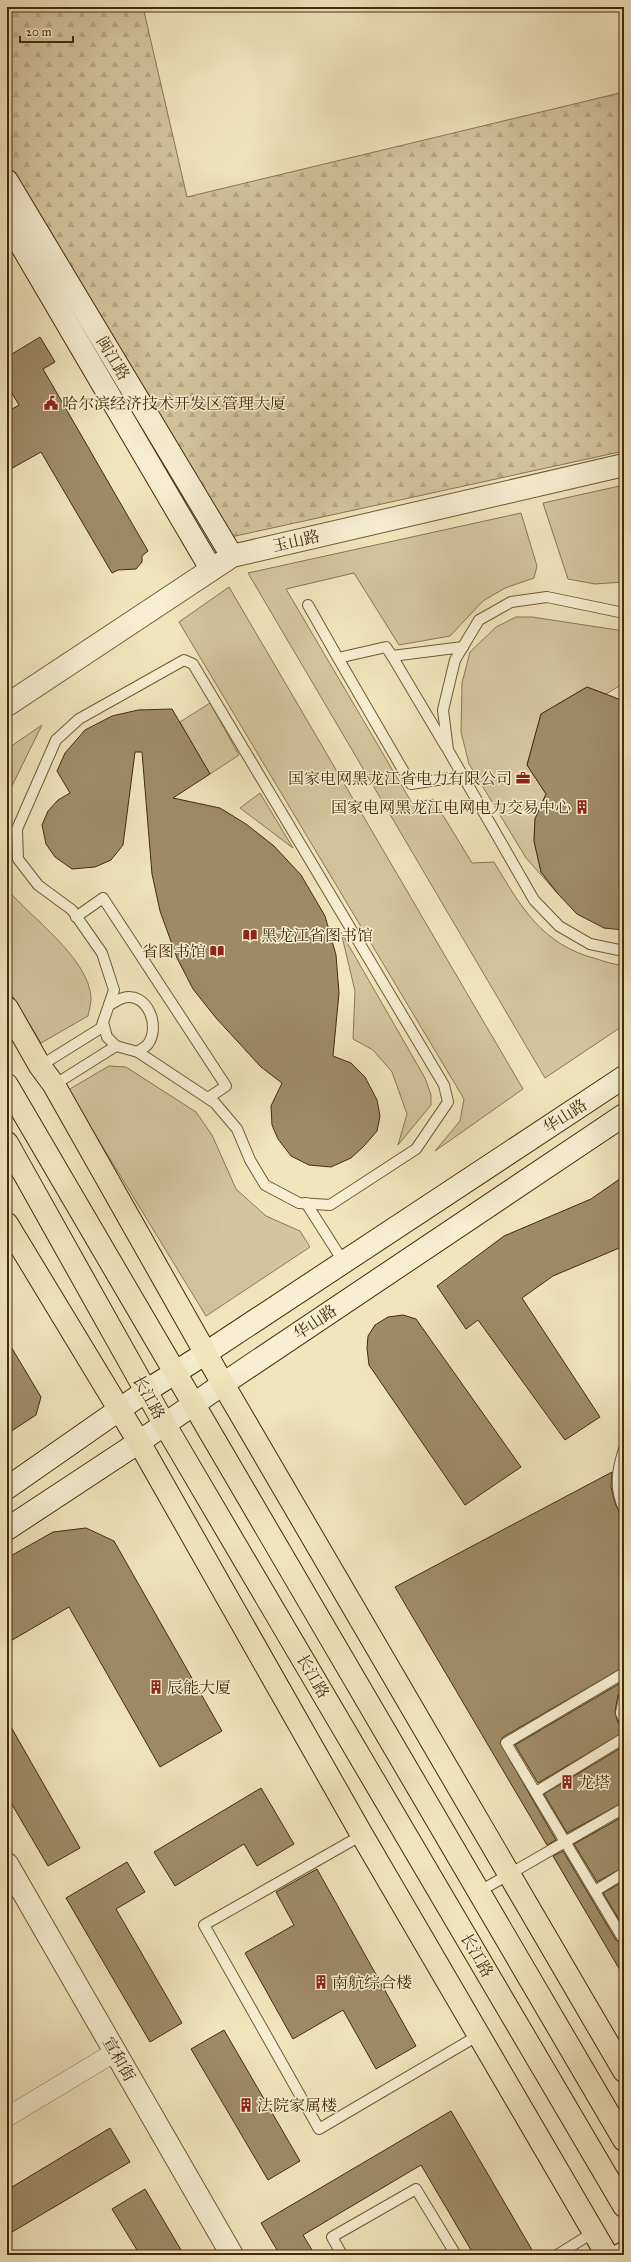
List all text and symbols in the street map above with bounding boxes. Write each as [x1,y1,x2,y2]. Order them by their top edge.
scale bar [20,18,73,44]
text: 20 m [26,25,52,39]
street label: 闽江路 [92,333,134,383]
place label: 哈尔滨经济技术开发区管理大厦 [62,394,286,413]
public building icon: 哈尔滨经济技术开发区管理大厦 [43,395,59,411]
street label: 玉山路 [270,526,322,556]
place label: 国家电网黑龙江省电力有限公司 [288,769,512,788]
office icon: 国家电网黑龙江省电力有限公司 [515,770,531,786]
place label: 国家电网黑龙江电网电力交易中心 [331,798,571,817]
building icon: 国家电网黑龙江电网电力交易中心 [574,799,590,815]
place label: 黑龙江省图书馆 [261,926,373,945]
library icon: 黑龙江省图书馆 [242,927,258,943]
place label: 省图书馆 [142,942,206,961]
library icon: 省图书馆 [209,943,225,959]
street label: 华山路 [540,1095,590,1137]
street label: 华山路 [290,1301,340,1343]
street label: 长江路 [129,1371,169,1423]
street label: 长江路 [293,1650,333,1702]
place label: 辰能大厦 [167,1678,231,1697]
building icon: 辰能大厦 [148,1679,164,1695]
place label: 龙塔 [578,1773,610,1792]
building icon: 龙塔 [559,1774,575,1790]
street label: 长江路 [457,1929,497,1981]
place label: 南航综合楼 [332,1973,412,1992]
building icon: 南航综合楼 [313,1974,329,1990]
street label: 宣和街 [99,2033,139,2085]
place label: 法院家属楼 [257,2096,337,2115]
building icon: 法院家属楼 [238,2097,254,2113]

